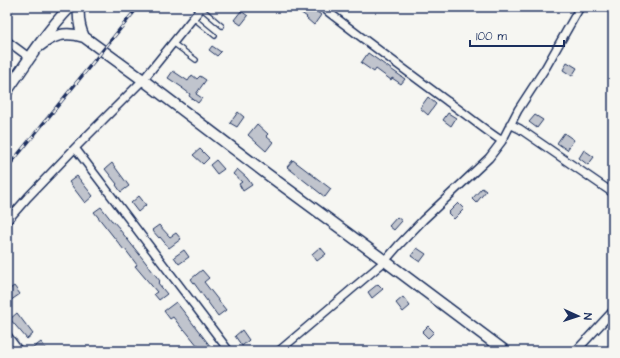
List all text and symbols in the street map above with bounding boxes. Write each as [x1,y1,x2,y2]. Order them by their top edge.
scale bar [470,22,564,48]
text: 100 m [476,28,507,45]
north arrow [558,296,598,336]
text: N [580,313,595,320]

